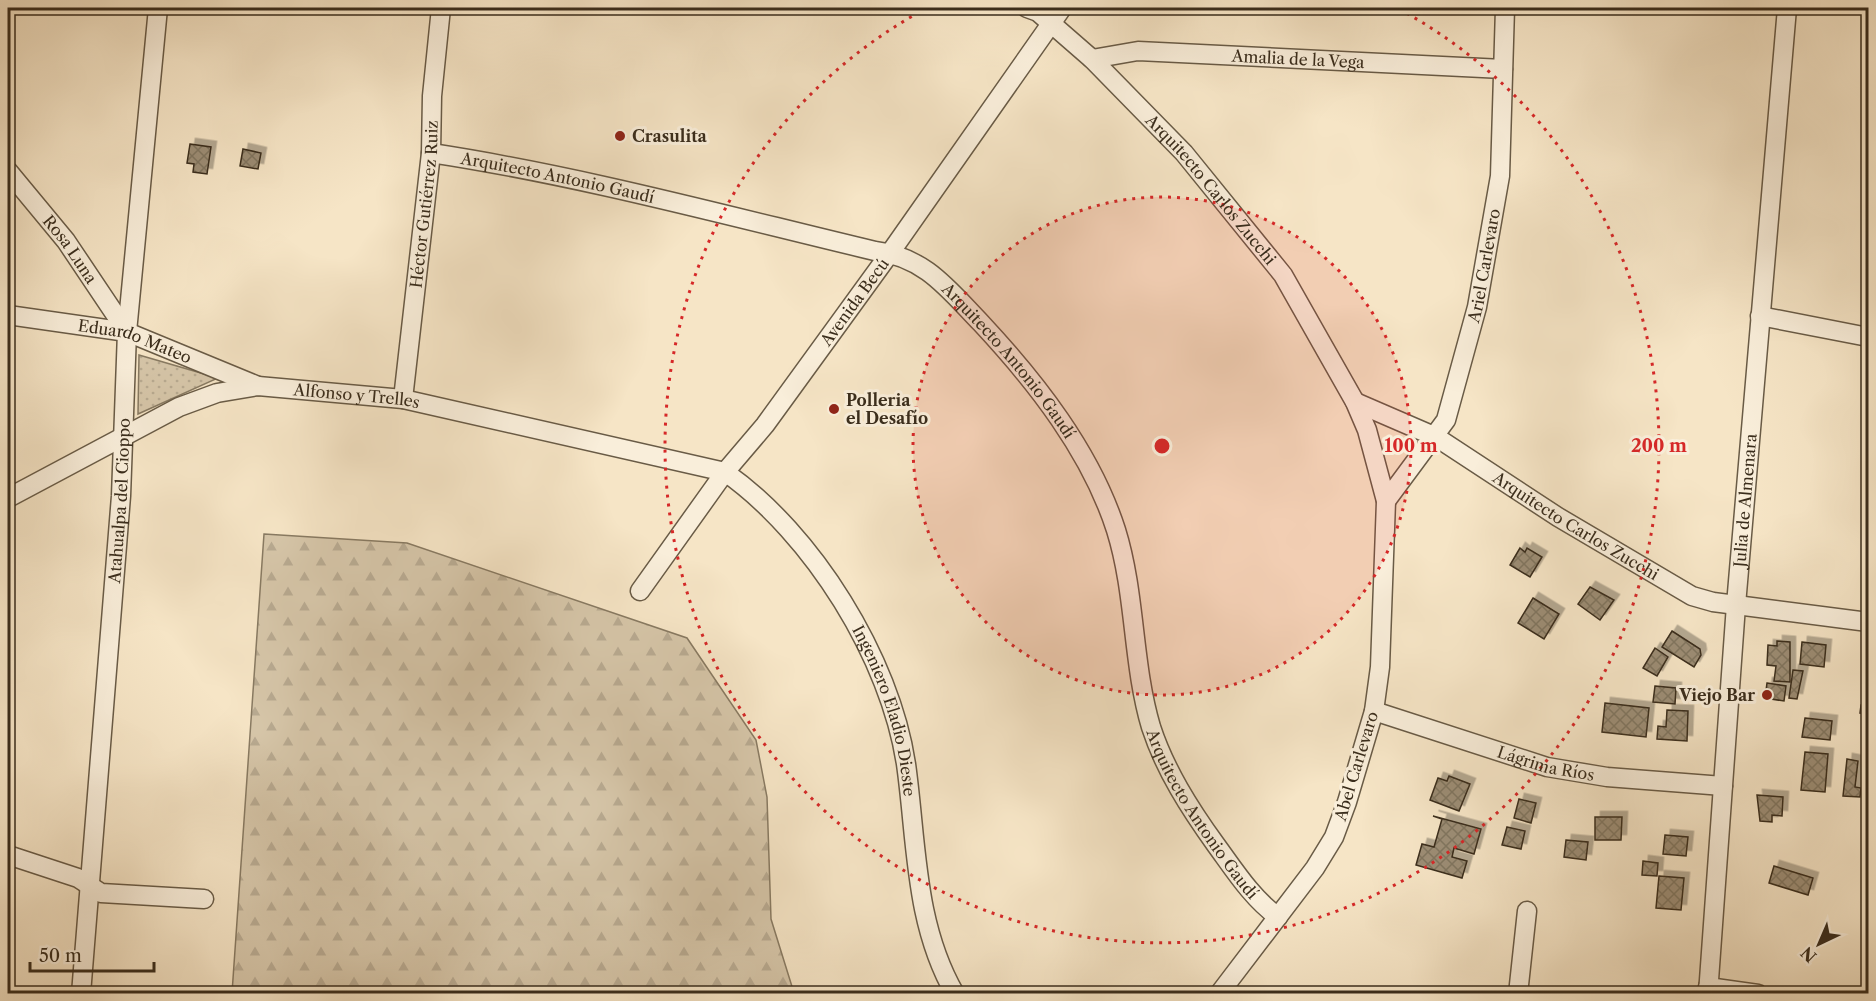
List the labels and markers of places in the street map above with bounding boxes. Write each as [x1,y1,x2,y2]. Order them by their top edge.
place label: Crasulita [632,126,708,146]
marker: Crasulita [613,129,627,143]
place label: Polleria el Desafío [846,390,928,428]
marker: Polleria el Desafío [827,402,841,416]
centre of rings [1152,436,1172,456]
place label: Viejo Bar [1678,685,1755,705]
marker: Viejo Bar [1760,688,1774,702]

